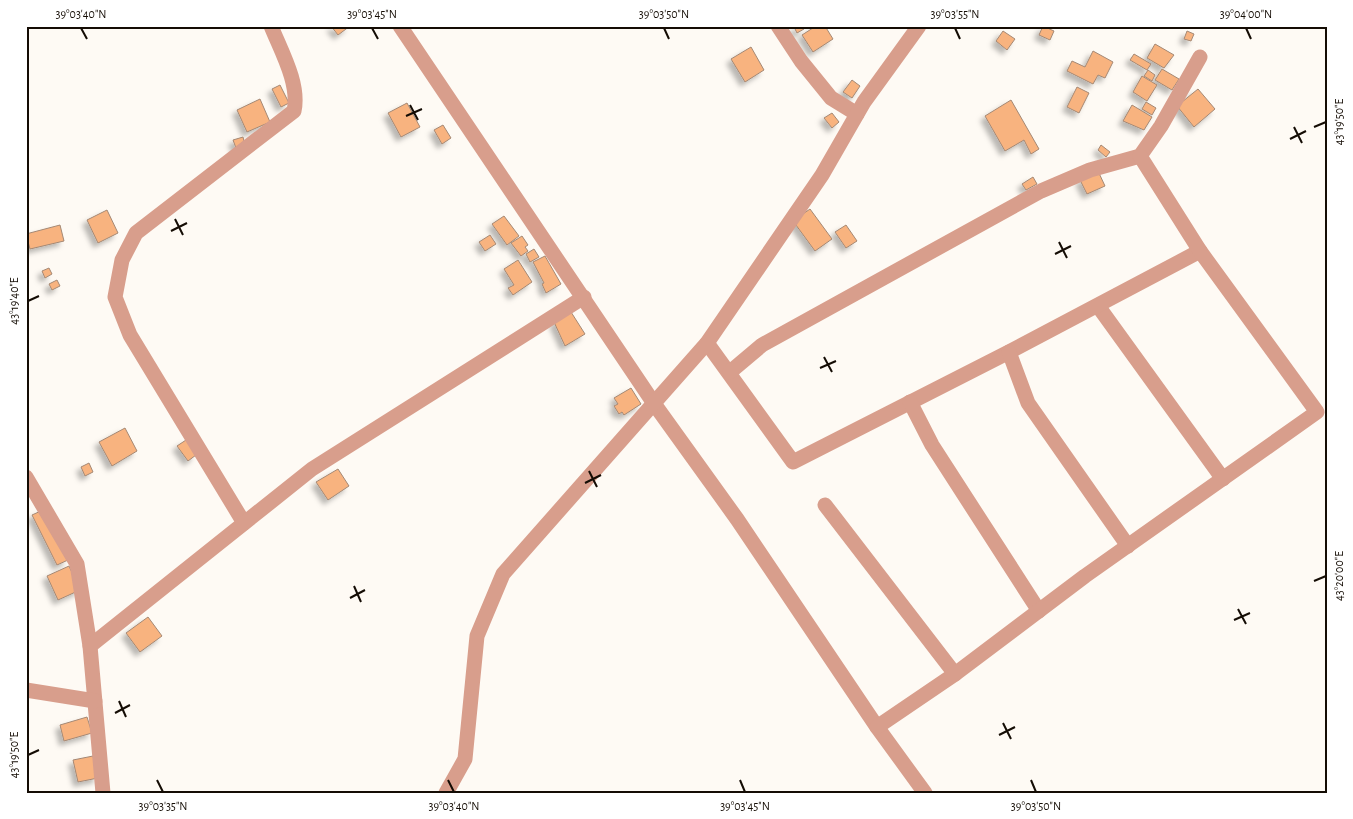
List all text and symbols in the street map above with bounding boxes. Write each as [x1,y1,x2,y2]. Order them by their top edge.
text: 39°03'40"N [55,8,107,20]
text: 39°03'45"N [347,8,397,20]
text: 39°03'50"N [639,8,689,20]
text: 39°03'55"N [931,8,979,20]
text: 39°04'00"N [1220,8,1272,20]
text: 43°19'50"E [1333,99,1345,145]
text: 43°19'40"E [8,277,20,325]
text: 43°20'00"E [1333,551,1345,601]
text: 43°19'50"E [8,732,20,778]
text: 39°03'35"N [139,800,187,812]
text: 39°03'40"N [428,800,480,812]
text: 39°03'45"N [720,800,770,812]
text: 39°03'50"N [1011,800,1061,812]

